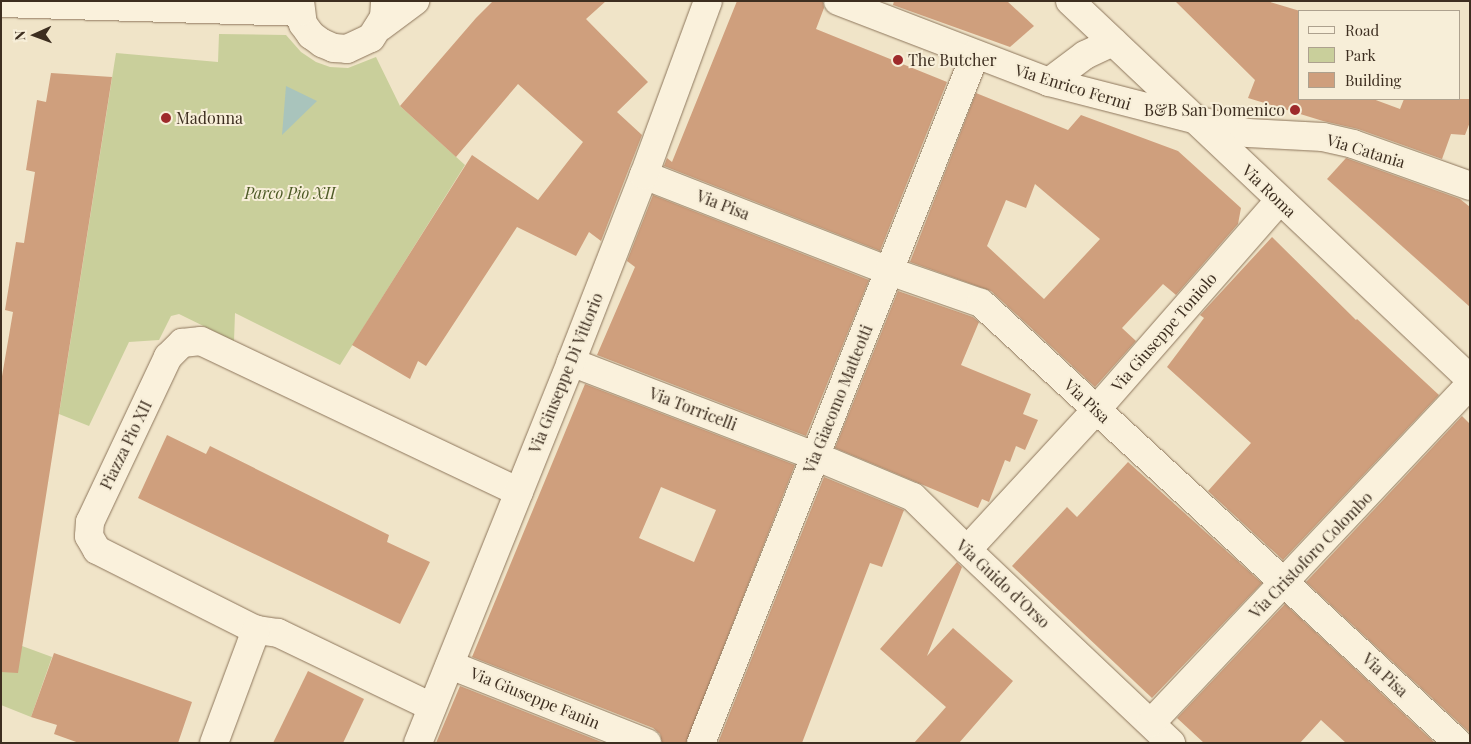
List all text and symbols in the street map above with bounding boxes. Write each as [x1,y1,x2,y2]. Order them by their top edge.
north arrow [10,10,60,60]
legend [1298,10,1461,100]
text: Road [1345,20,1379,40]
text: N [10,30,29,41]
text: Park [1345,45,1376,65]
place label: The Butcher [908,50,997,70]
marker: The Butcher [892,54,904,66]
street label: Via Enrico Fermi [1012,60,1134,114]
text: Building [1345,70,1401,90]
place label: B&B San Domenico [1144,100,1285,120]
marker: B&B San Domenico [1289,104,1301,116]
place label: Madonna [176,108,243,128]
marker: Madonna [160,112,172,124]
street label: Via Catania [1324,130,1408,172]
street label: Via Roma [1238,161,1300,221]
park label: Parco Pio XII [244,183,336,203]
street label: Via Pisa [694,186,752,224]
street label: Via Giuseppe Toniolo [1107,269,1221,395]
street label: Via Giuseppe Di Vittorio [525,290,607,456]
street label: Via Giacomo Matteotti [799,322,877,476]
street label: Via Pisa [1060,375,1114,427]
street label: Via Torricelli [646,383,740,435]
street label: Piazza Pio XII [96,397,156,493]
street label: Via Cristoforo Colombo [1245,488,1377,622]
street label: Via Guido d'Orso [952,536,1054,632]
street label: Via Pisa [1358,649,1412,701]
street label: Via Giuseppe Fanin [467,663,603,733]

